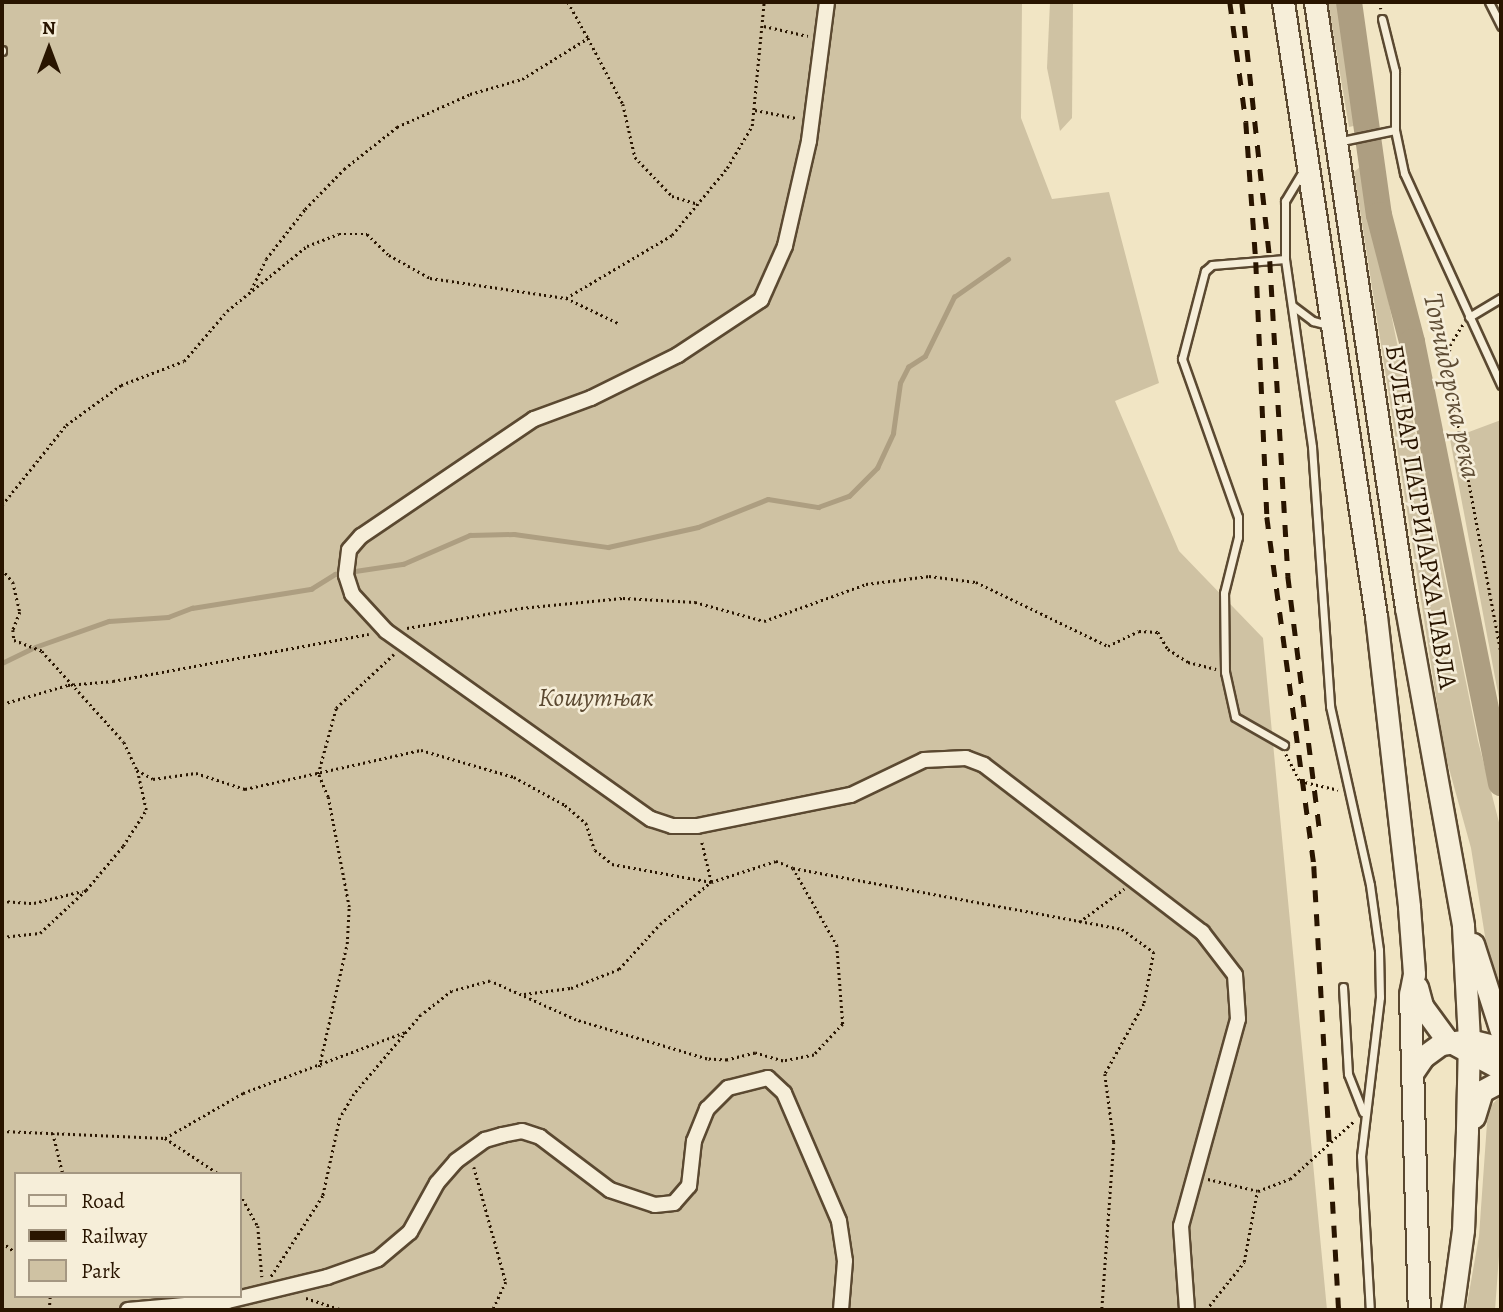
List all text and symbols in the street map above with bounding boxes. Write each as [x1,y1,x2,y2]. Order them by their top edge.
north arrow [14,14,84,84]
text: N [42,15,56,41]
water label: Топчидерска река [1416,290,1488,482]
street label: БУЛЕВАР ПАТРИЈАРХА ПАВЛА [1378,343,1464,691]
park label: Кошутњак [538,682,654,714]
legend [14,1172,242,1298]
text: Road [81,1187,125,1215]
text: Railway [81,1222,147,1250]
text: Park [81,1257,120,1285]

